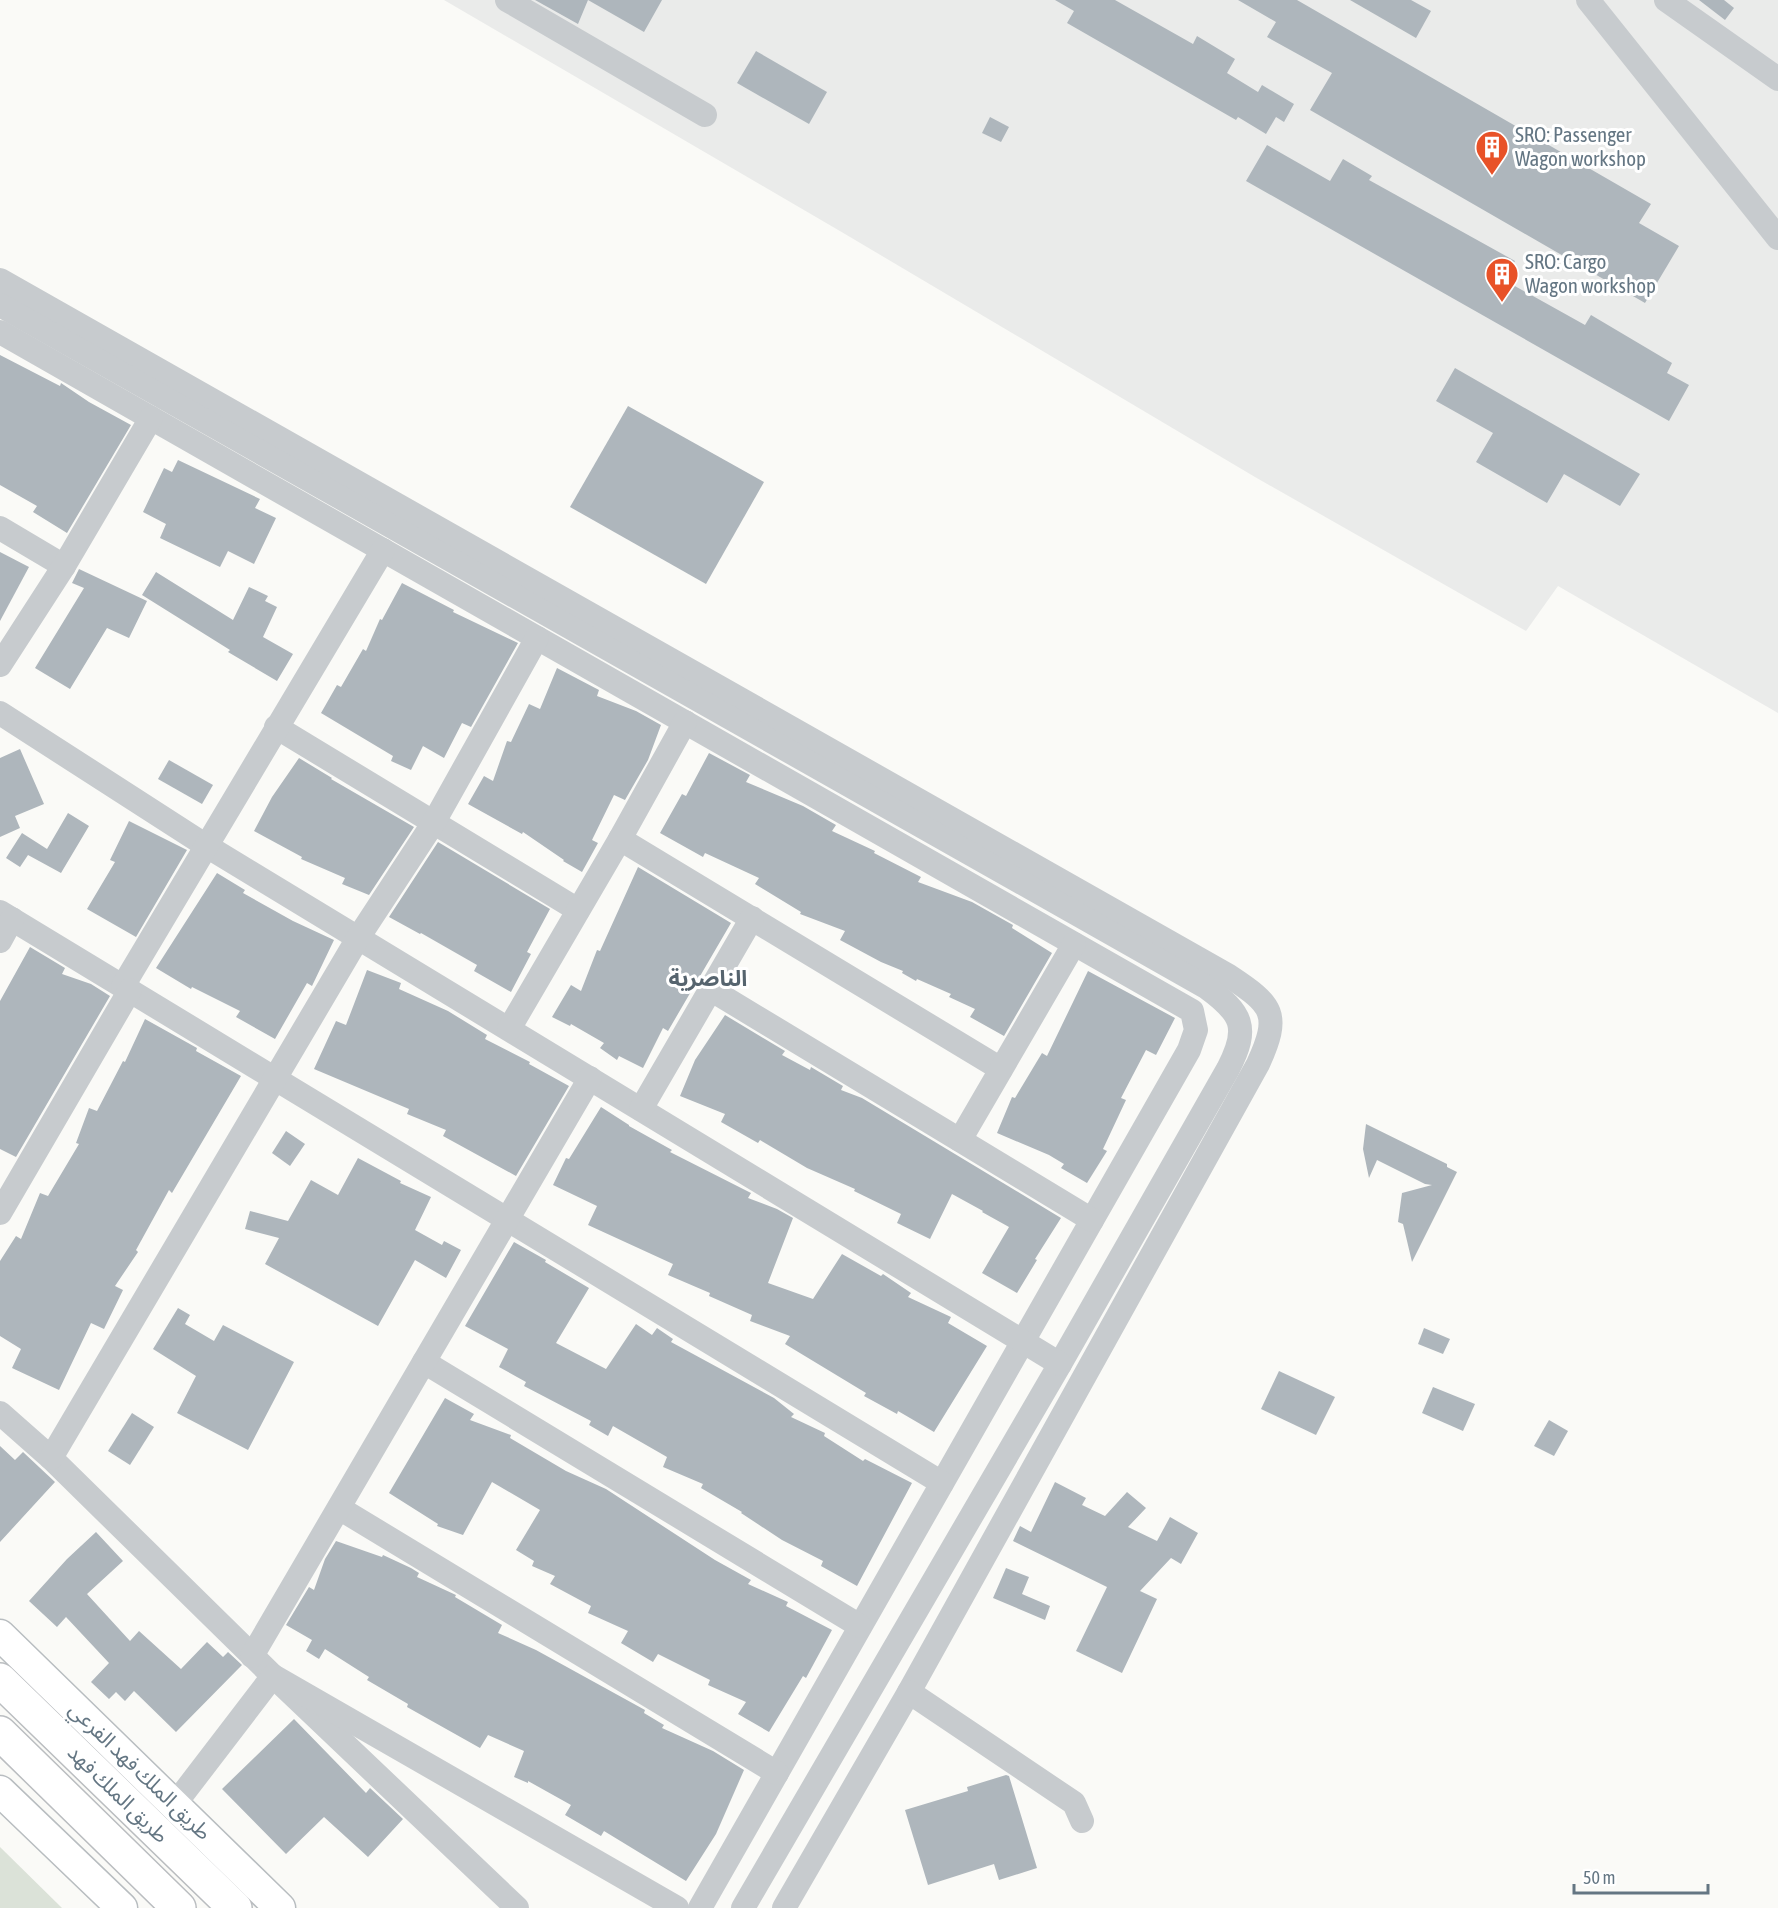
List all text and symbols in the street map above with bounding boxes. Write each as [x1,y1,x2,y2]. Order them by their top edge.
place label: SRO: Passenger Wagon workshop [1515,122,1646,170]
building icon: SRO: Passenger Wagon workshop [1474,129,1510,176]
place label: SRO: Cargo Wagon workshop [1525,249,1656,297]
building icon: SRO: Cargo Wagon workshop [1484,256,1520,303]
district label: الناصرية [669,965,747,991]
street label: طريق الملك فهد الفرعي [64,1697,216,1845]
street label: طريق الملك فهد [62,1740,174,1848]
scale bar [1574,1857,1708,1895]
text: 50 m [1583,1867,1615,1888]

